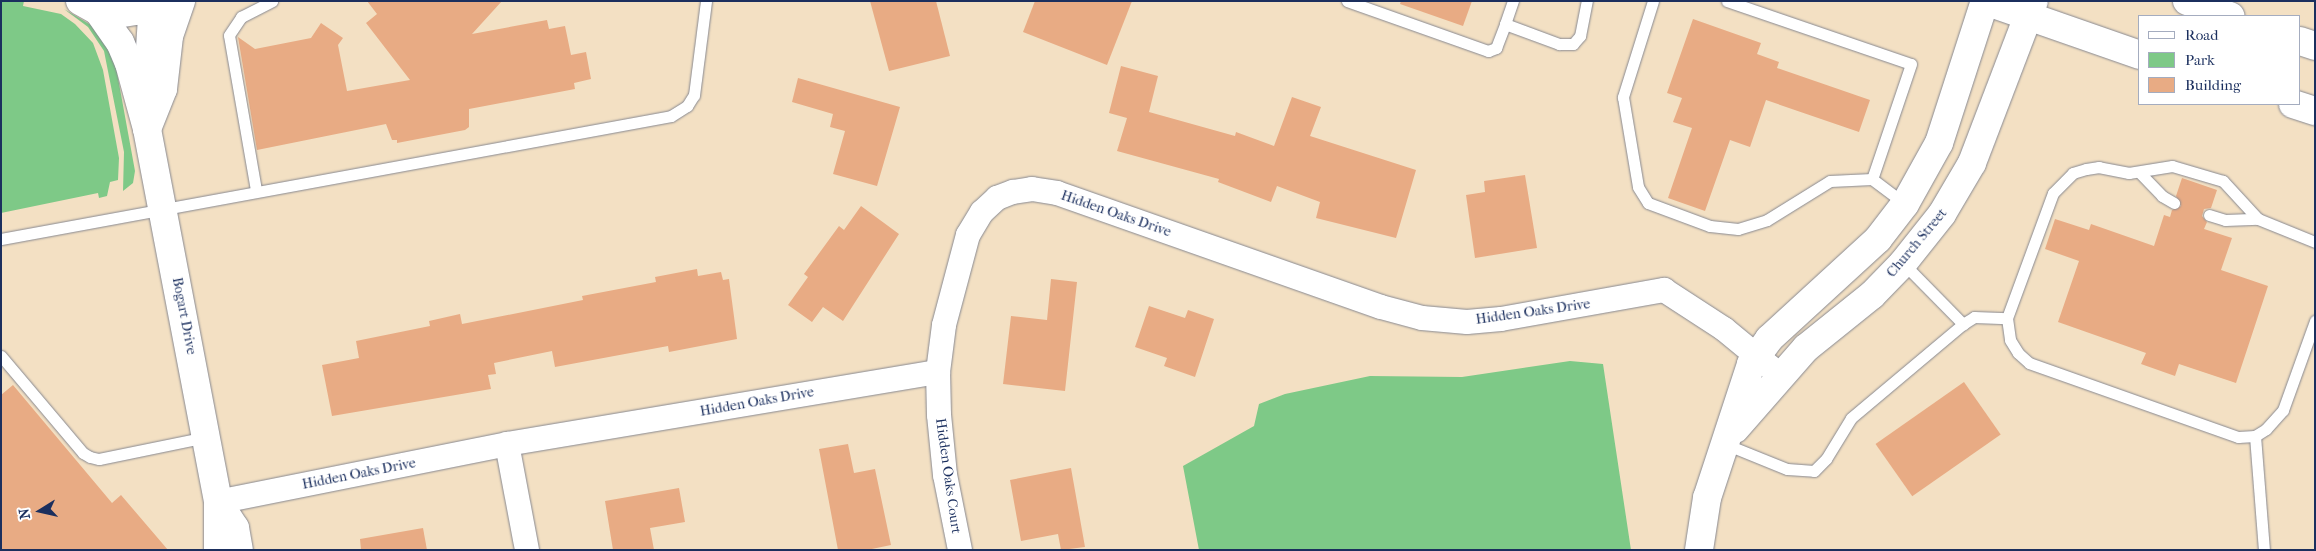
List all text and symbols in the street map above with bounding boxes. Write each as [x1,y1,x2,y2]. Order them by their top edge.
legend [2138,15,2301,105]
text: Road [2185,26,2218,44]
text: Park [2185,51,2215,69]
text: Building [2185,76,2241,94]
street label: Hidden Oaks Drive [1059,187,1173,241]
street label: Church Street [1883,205,1951,281]
street label: Bogart Drive [168,276,200,356]
street label: Hidden Oaks Drive [1475,296,1591,328]
street label: Hidden Oaks Drive [699,384,815,420]
street label: Hidden Oaks Court [932,417,964,535]
street label: Hidden Oaks Drive [301,455,417,493]
north arrow [15,486,65,536]
text: N [15,507,34,520]

